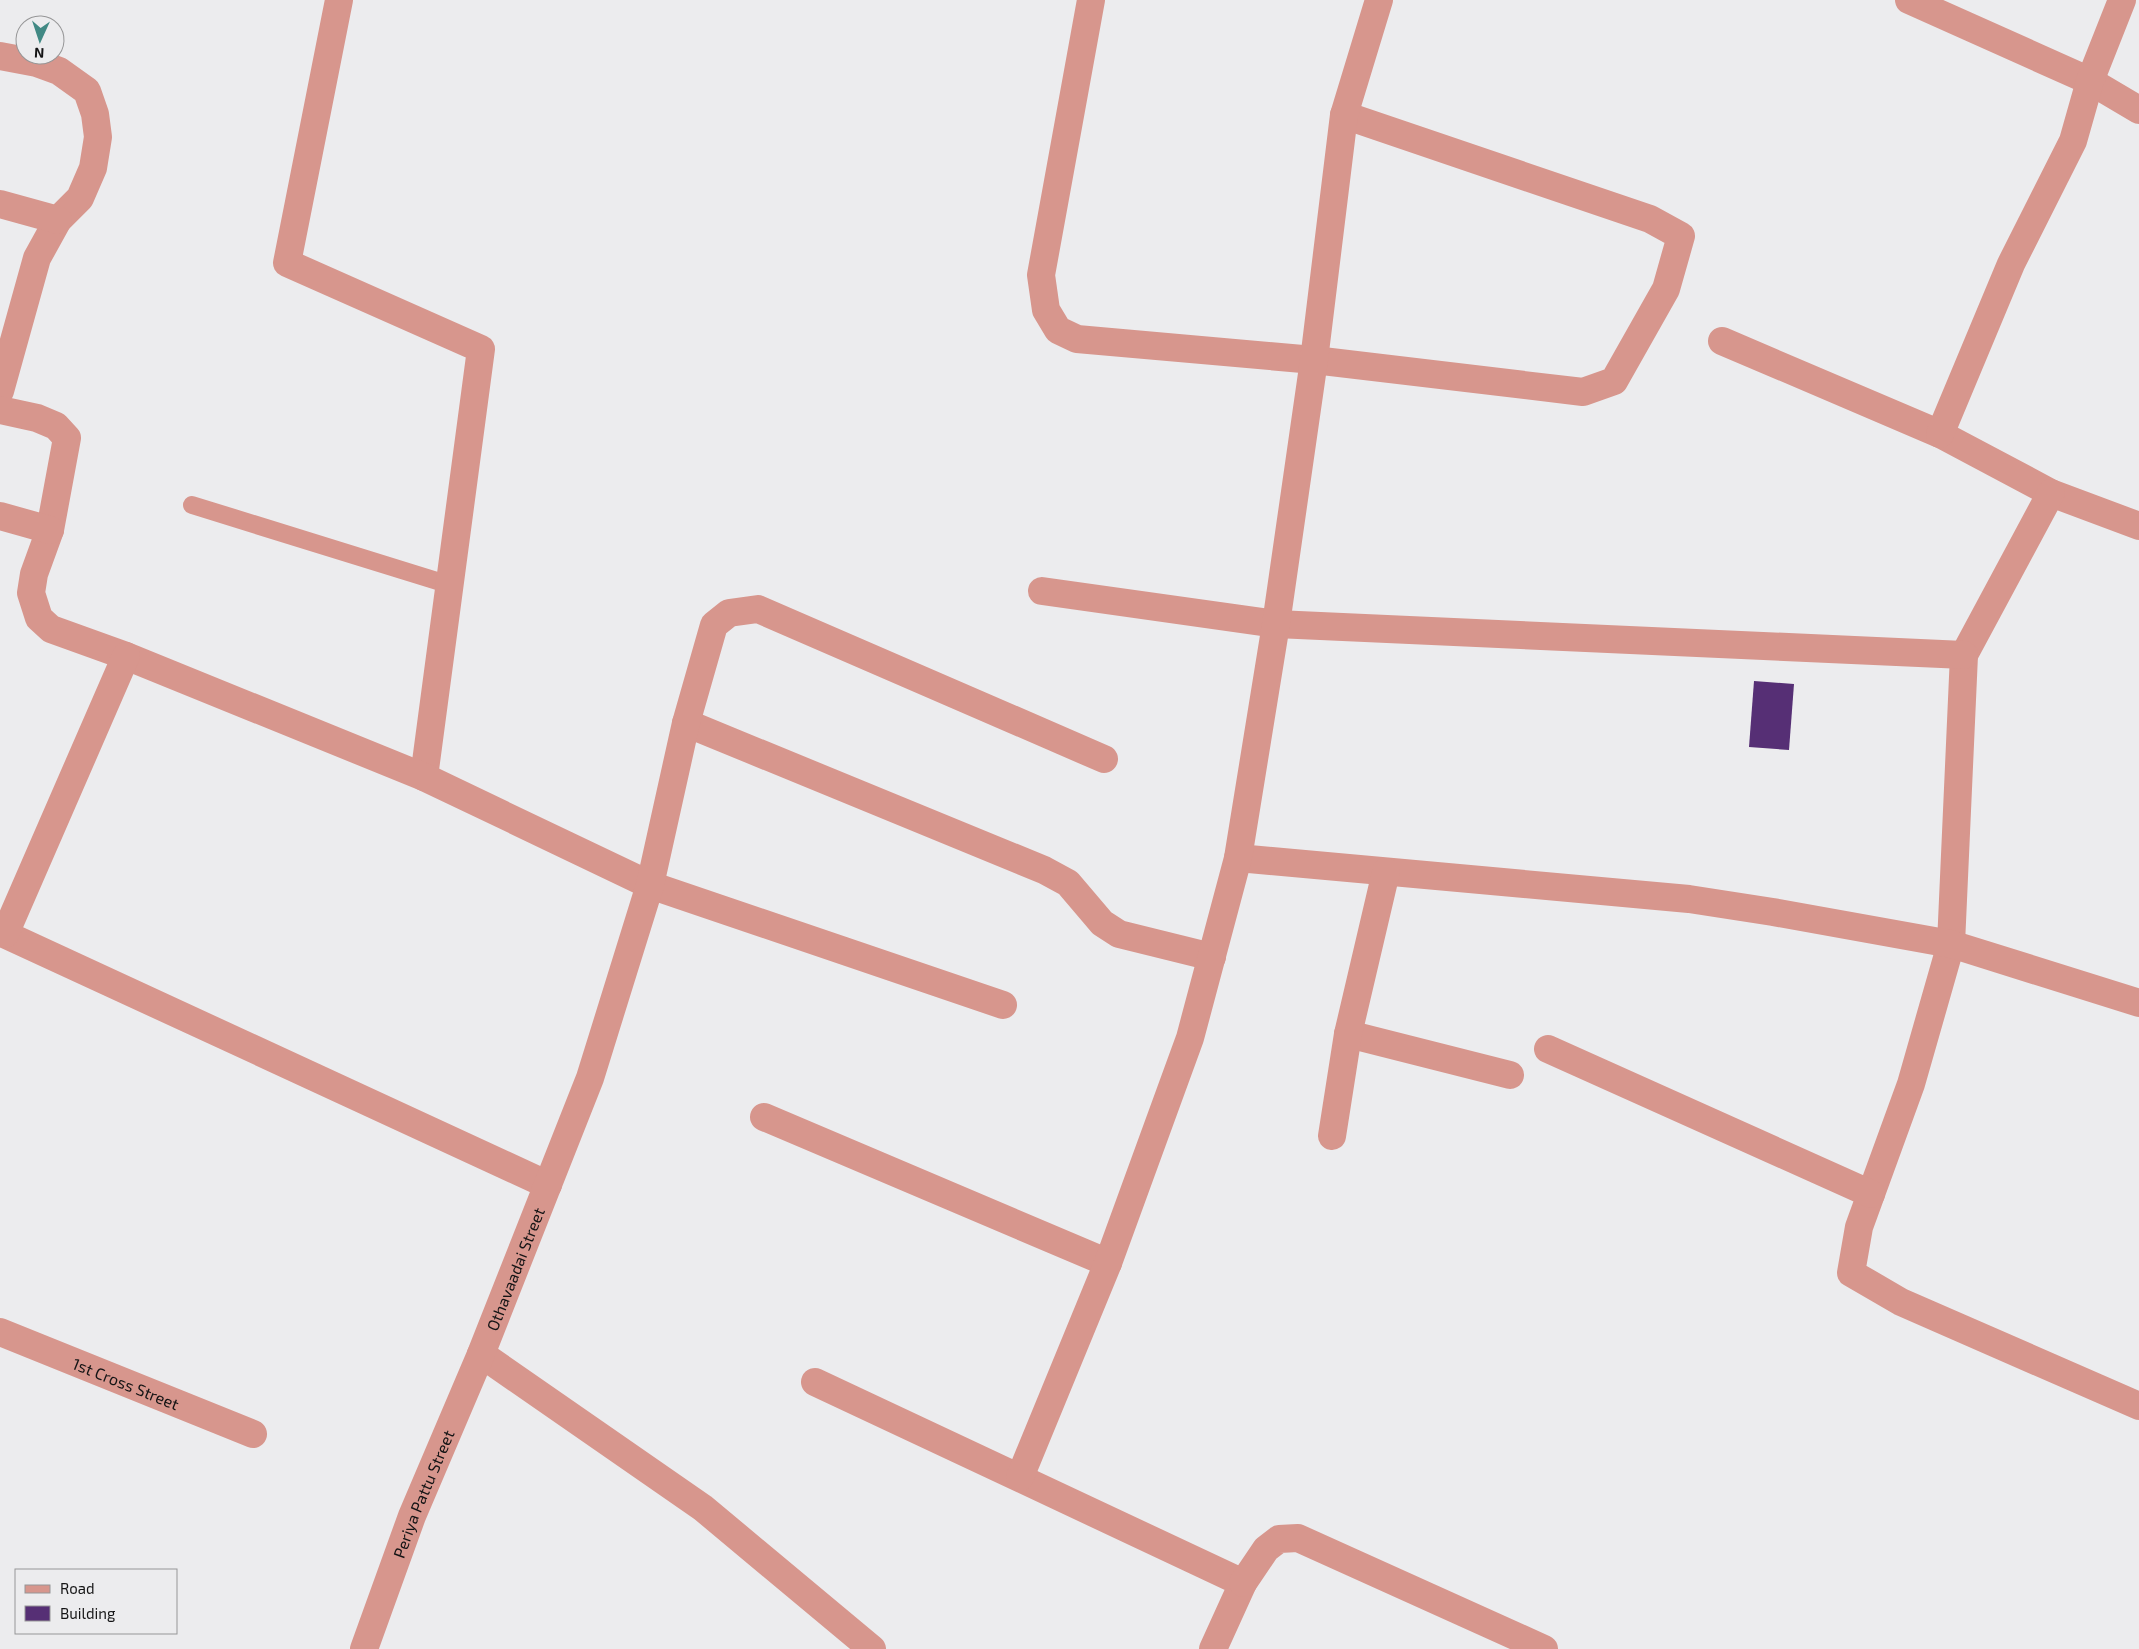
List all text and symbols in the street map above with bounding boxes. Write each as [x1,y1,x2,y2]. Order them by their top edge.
north arrow [15,15,65,65]
text: N [34,45,45,62]
street label: Othavaadai Street [482,1204,548,1333]
street label: 1st Cross Street [70,1353,182,1413]
street label: Periya Pattu Street [388,1427,457,1560]
legend [15,1569,178,1634]
text: Road [60,1579,95,1597]
text: Building [60,1604,116,1622]

